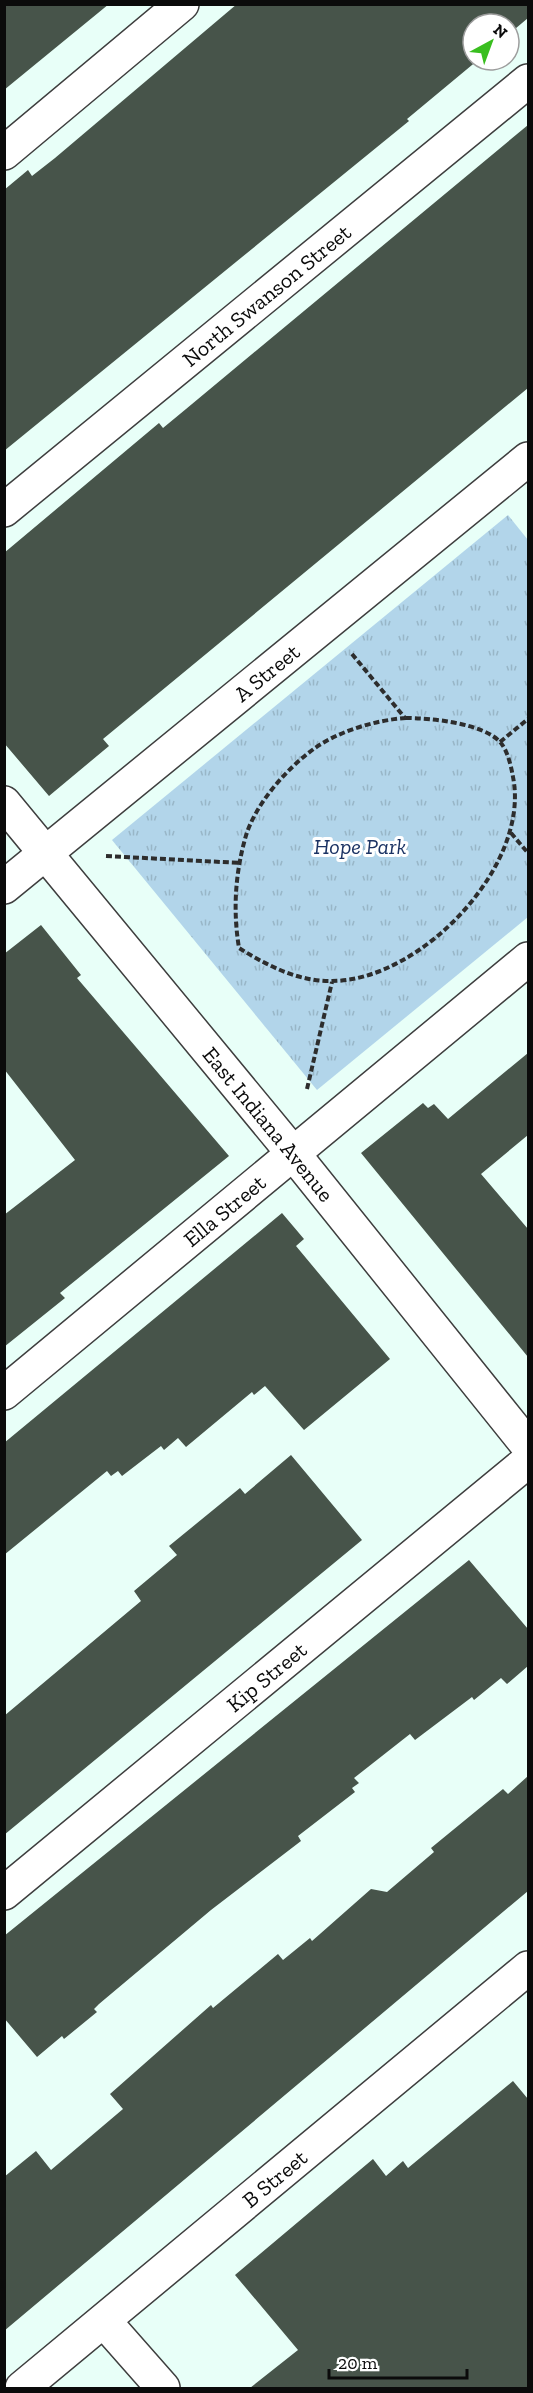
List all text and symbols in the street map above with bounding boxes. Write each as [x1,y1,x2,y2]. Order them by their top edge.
north arrow [461,12,521,72]
text: N [490,20,511,42]
street label: North Swanson Street [177,218,357,372]
street label: A Street [228,637,305,707]
park label: Hope Park [314,833,406,860]
street label: East Indiana Avenue [197,1041,340,1207]
street label: Ella Street [178,1168,271,1252]
street label: Kip Street [221,1635,312,1717]
street label: B Street [236,2143,313,2213]
scale bar [329,2342,467,2380]
text: 20 m [338,2352,378,2374]

